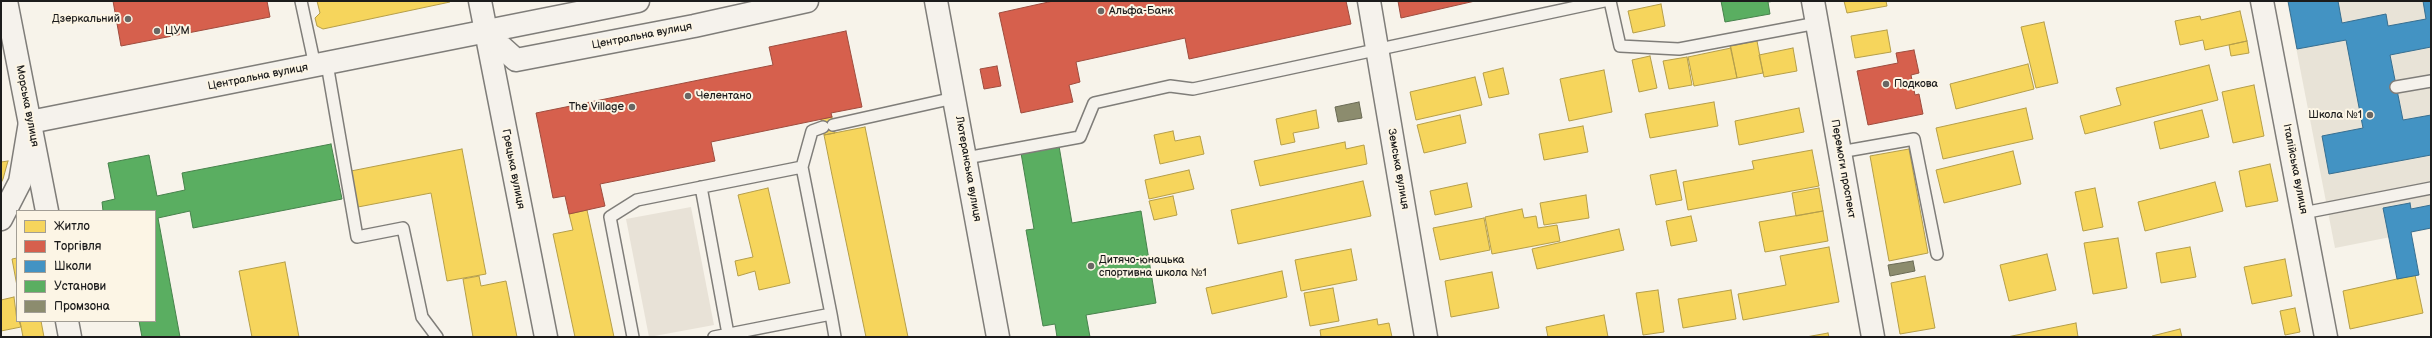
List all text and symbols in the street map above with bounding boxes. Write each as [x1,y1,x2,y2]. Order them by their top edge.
place label: Альфа-Банк [1109,4,1173,18]
marker: Альфа-Банк [1096,6,1106,16]
place label: Дзеркальний [52,12,120,26]
marker: Дзеркальний [123,14,133,24]
street label: Центральна вулиця [591,20,693,52]
place label: ЦУМ [165,24,190,38]
marker: ЦУМ [152,26,162,36]
street label: Центральна вулиця [207,61,309,93]
street label: Морська вулиця [13,64,41,148]
place label: Подкова [1894,77,1938,91]
marker: Подкова [1881,79,1891,89]
place label: Челентано [696,89,751,103]
marker: Челентано [683,91,693,101]
place label: The Village [569,100,624,114]
marker: The Village [627,102,637,112]
place label: Школа №1 [2308,108,2362,122]
marker: Школа №1 [2365,110,2375,120]
street label: Лютеранська вулиця [952,115,984,223]
street label: Перемоги проспект [1828,118,1858,220]
street label: Італійська вулиця [2280,123,2310,215]
street label: Грецька вулиця [499,128,527,210]
street label: Земська вулиця [1384,128,1412,210]
legend [16,210,156,322]
text: Житло [54,219,90,234]
text: Торгівля [54,239,101,254]
place label: Дитячо-юнацька спортивна школа №1 [1099,253,1207,279]
text: Школи [54,259,91,274]
marker: Дитячо-юнацька спортивна школа №1 [1086,261,1096,271]
text: Установи [54,279,106,294]
text: Промзона [54,299,110,314]

